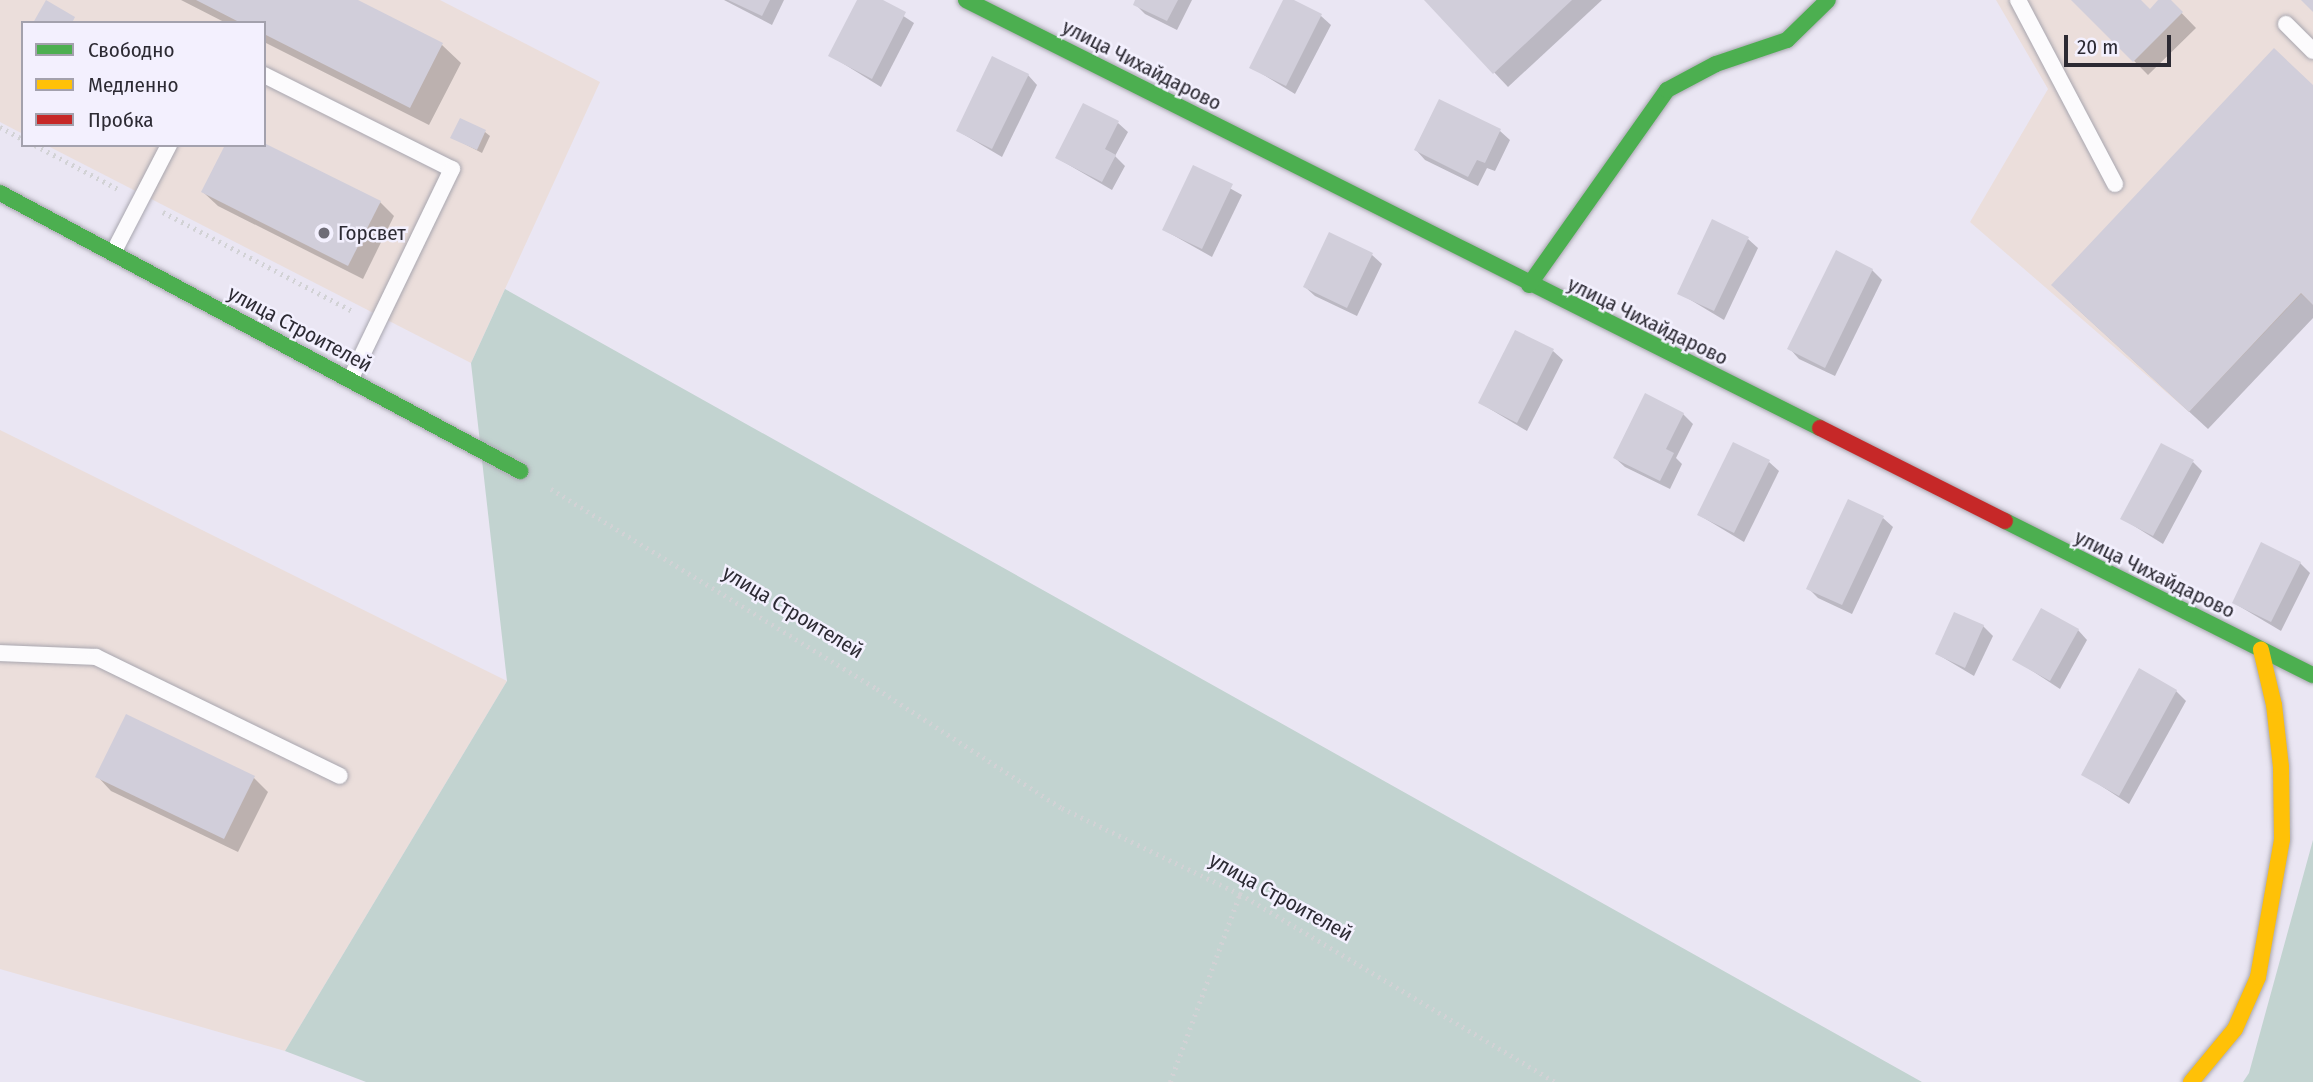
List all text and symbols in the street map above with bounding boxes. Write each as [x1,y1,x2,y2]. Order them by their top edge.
street label: улица Чихайдарово [1058,14,1226,116]
legend [21,21,266,147]
scale bar [2068,21,2175,65]
text: 20 m [2077,34,2118,60]
text: Свободно [88,37,174,63]
text: Медленно [88,72,178,98]
text: Пробка [88,107,154,133]
place label: Горсвет [338,220,406,246]
marker: Горсвет [316,225,332,241]
street label: улица Чихайдарово [1564,271,1732,371]
street label: улица Строителей [224,280,376,378]
street label: улица Чихайдарово [2071,524,2239,624]
street label: улица Строителей [718,560,868,664]
street label: улица Строителей [1205,847,1357,947]

